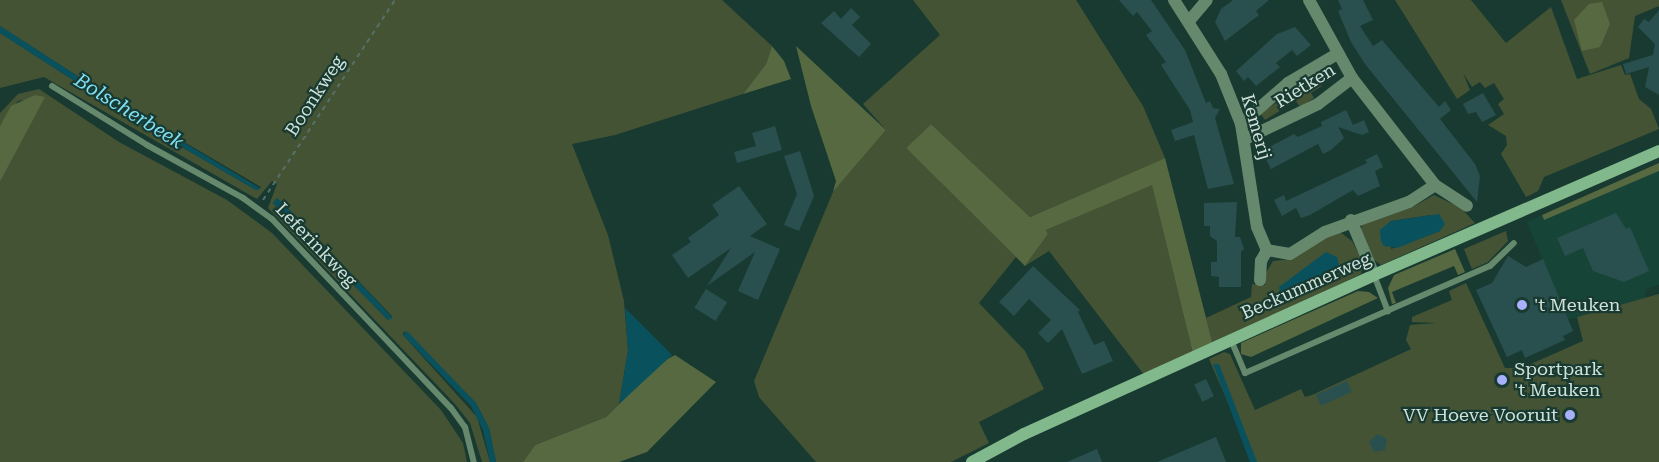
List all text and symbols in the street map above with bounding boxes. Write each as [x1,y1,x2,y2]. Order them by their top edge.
street label: Boonkweg [281,52,349,140]
street label: Rietken [1271,59,1339,113]
water label: Bolscherbeek [70,68,188,154]
street label: Kemerij [1236,92,1276,162]
street label: Leferinkweg [271,199,361,291]
street label: Beckummerweg [1238,248,1374,324]
place label: 't Meuken [1534,294,1620,316]
marker: 't Meuken [1515,298,1529,312]
place label: Sportpark 't Meuken [1514,359,1603,401]
marker: Sportpark 't Meuken [1495,373,1509,387]
place label: VV Hoeve Vooruit [1403,404,1558,426]
marker: VV Hoeve Vooruit [1563,408,1577,422]

